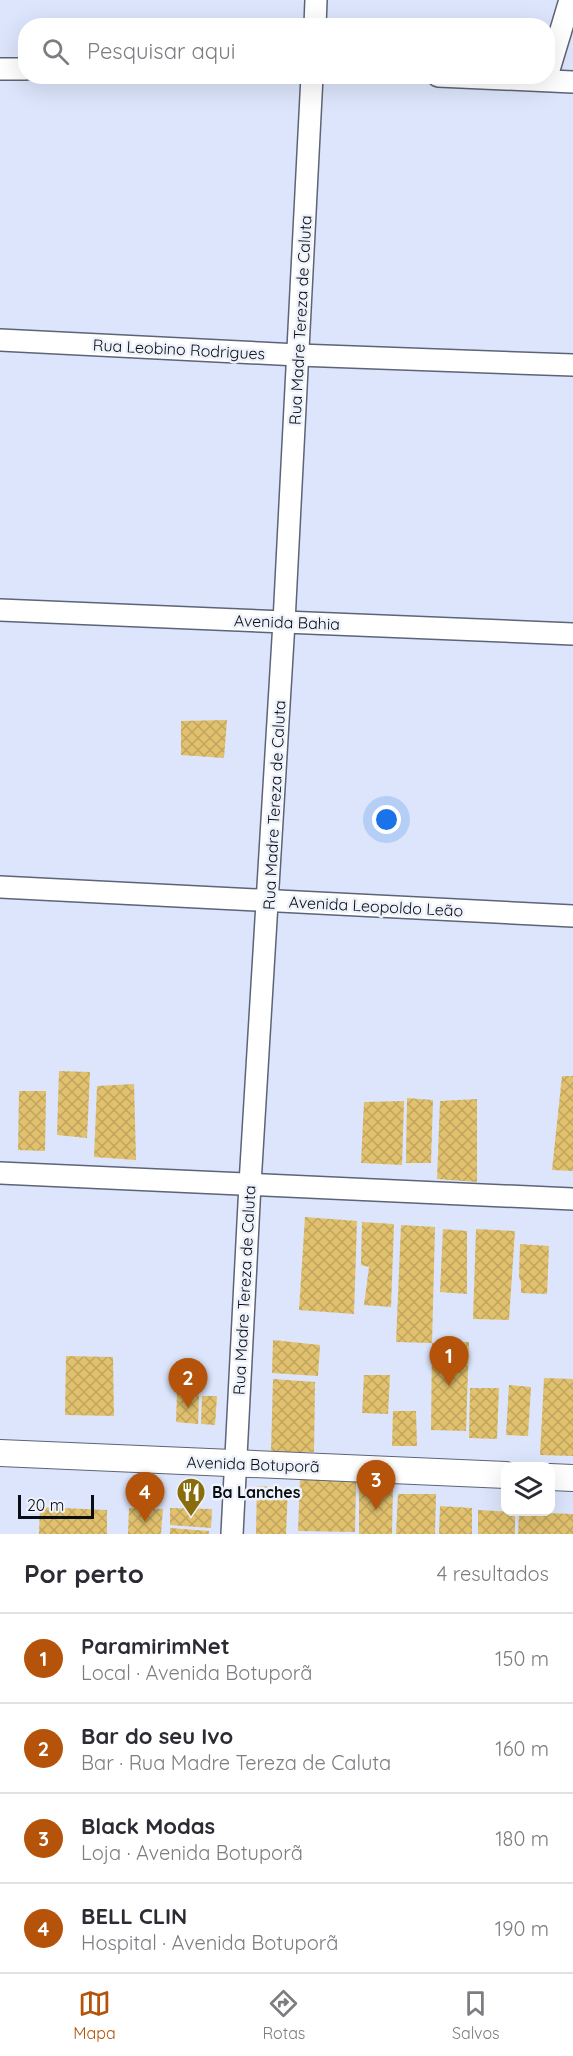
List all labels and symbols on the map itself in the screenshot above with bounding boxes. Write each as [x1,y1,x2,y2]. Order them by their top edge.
street label: Rua Madre Tereza de Caluta [285,215,315,425]
street label: Rua Leobino Rodrigues [92,335,266,363]
street label: Avenida Bahia [234,610,340,634]
street label: Rua Madre Tereza de Caluta [259,700,289,910]
your location [372,805,401,834]
street label: Avenida Leopoldo Leão [288,891,464,921]
street label: Rua Madre Tereza de Caluta [229,1185,259,1395]
pin: 1 [430,1336,468,1386]
pin: 2 [168,1358,207,1408]
street label: Avenida Botuporã [186,1452,320,1476]
pin: 3 [356,1460,395,1510]
pin: 4 [126,1472,164,1522]
restaurant icon: Ba Lanches [175,1476,207,1518]
place label: Ba Lanches [212,1482,301,1502]
scale bar [18,1492,94,1520]

